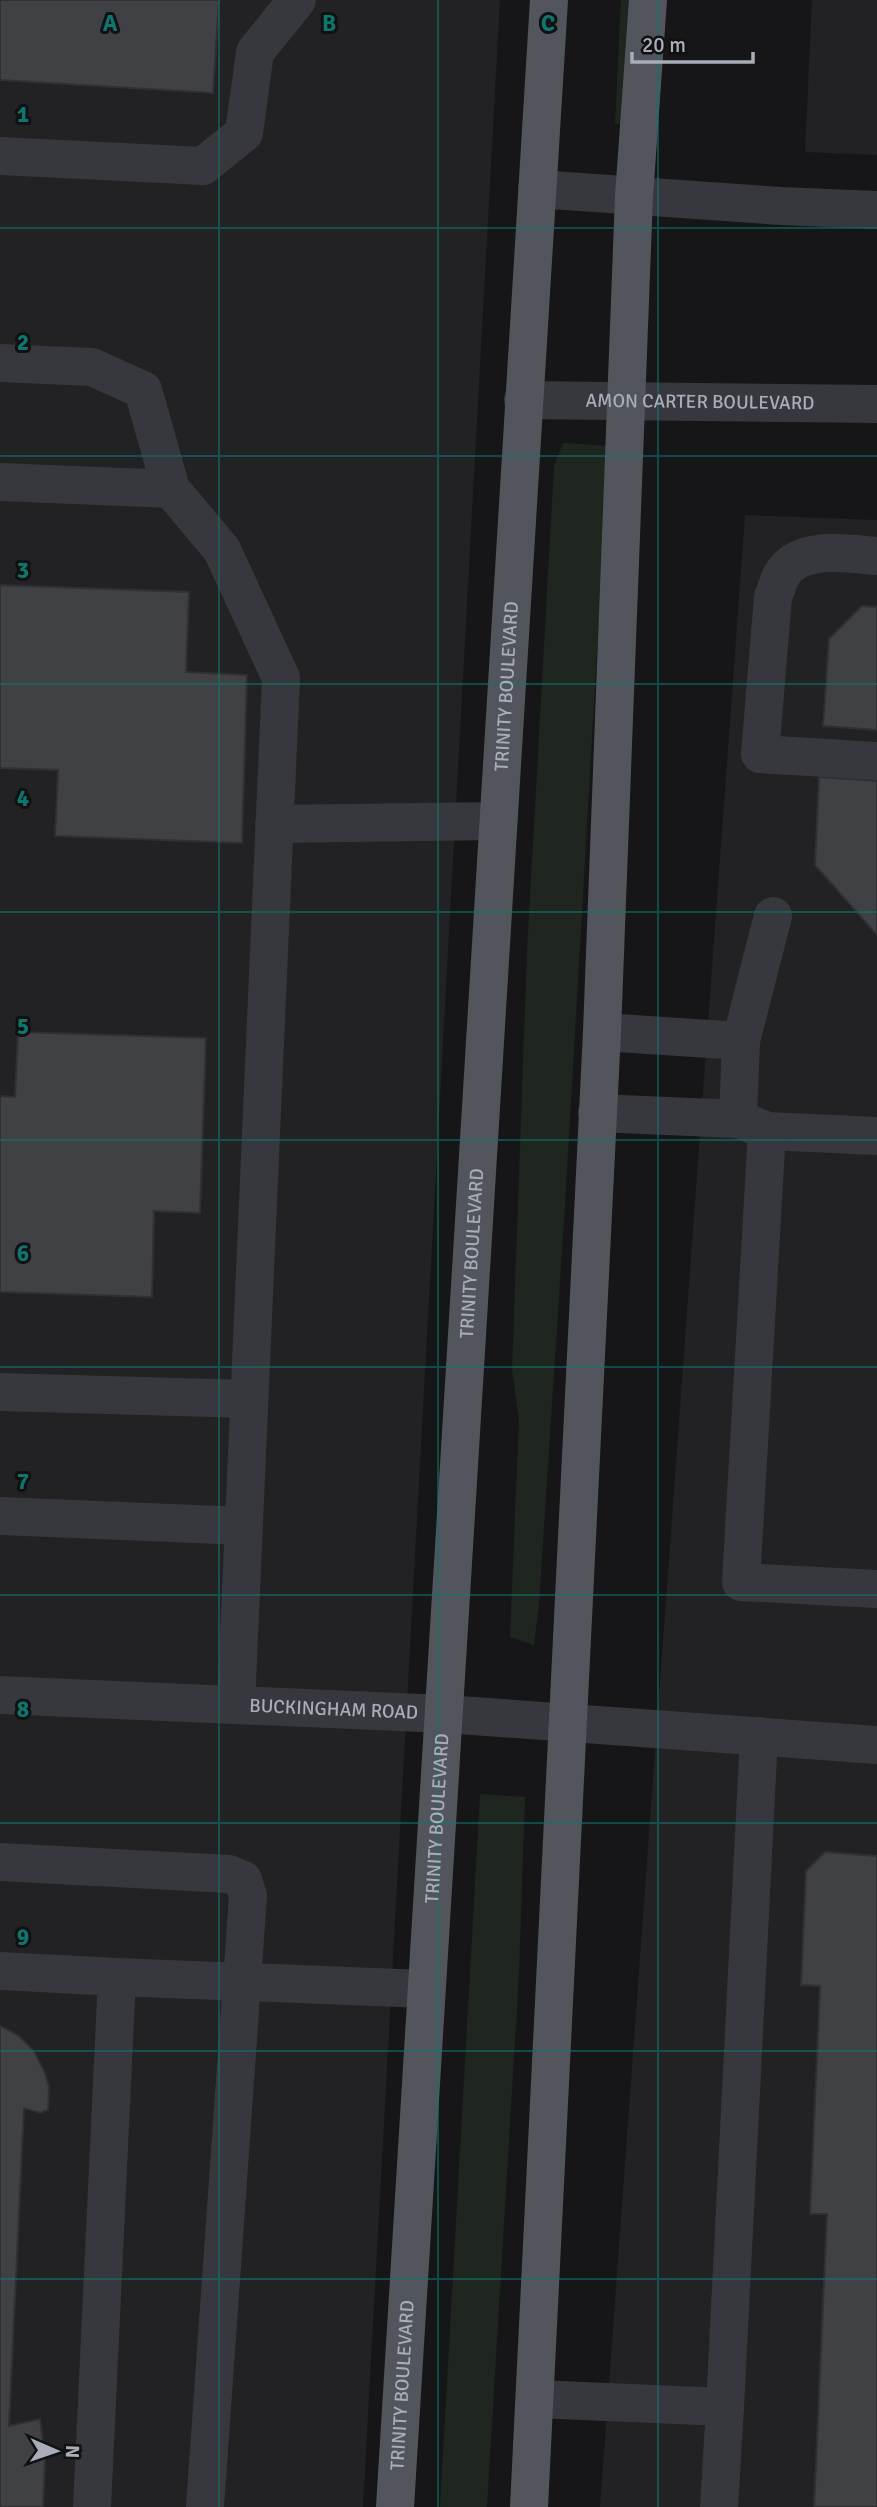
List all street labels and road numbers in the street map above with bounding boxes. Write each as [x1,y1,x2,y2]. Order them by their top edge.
street label: AMON CARTER BOULEVARD [585,389,815,415]
street label: TRINITY BOULEVARD [490,601,524,772]
street label: TRINITY BOULEVARD [455,1168,489,1339]
street label: BUCKINGHAM ROAD [249,1694,419,1725]
street label: TRINITY BOULEVARD [420,1733,455,1904]
street label: TRINITY BOULEVARD [385,2299,420,2471]

